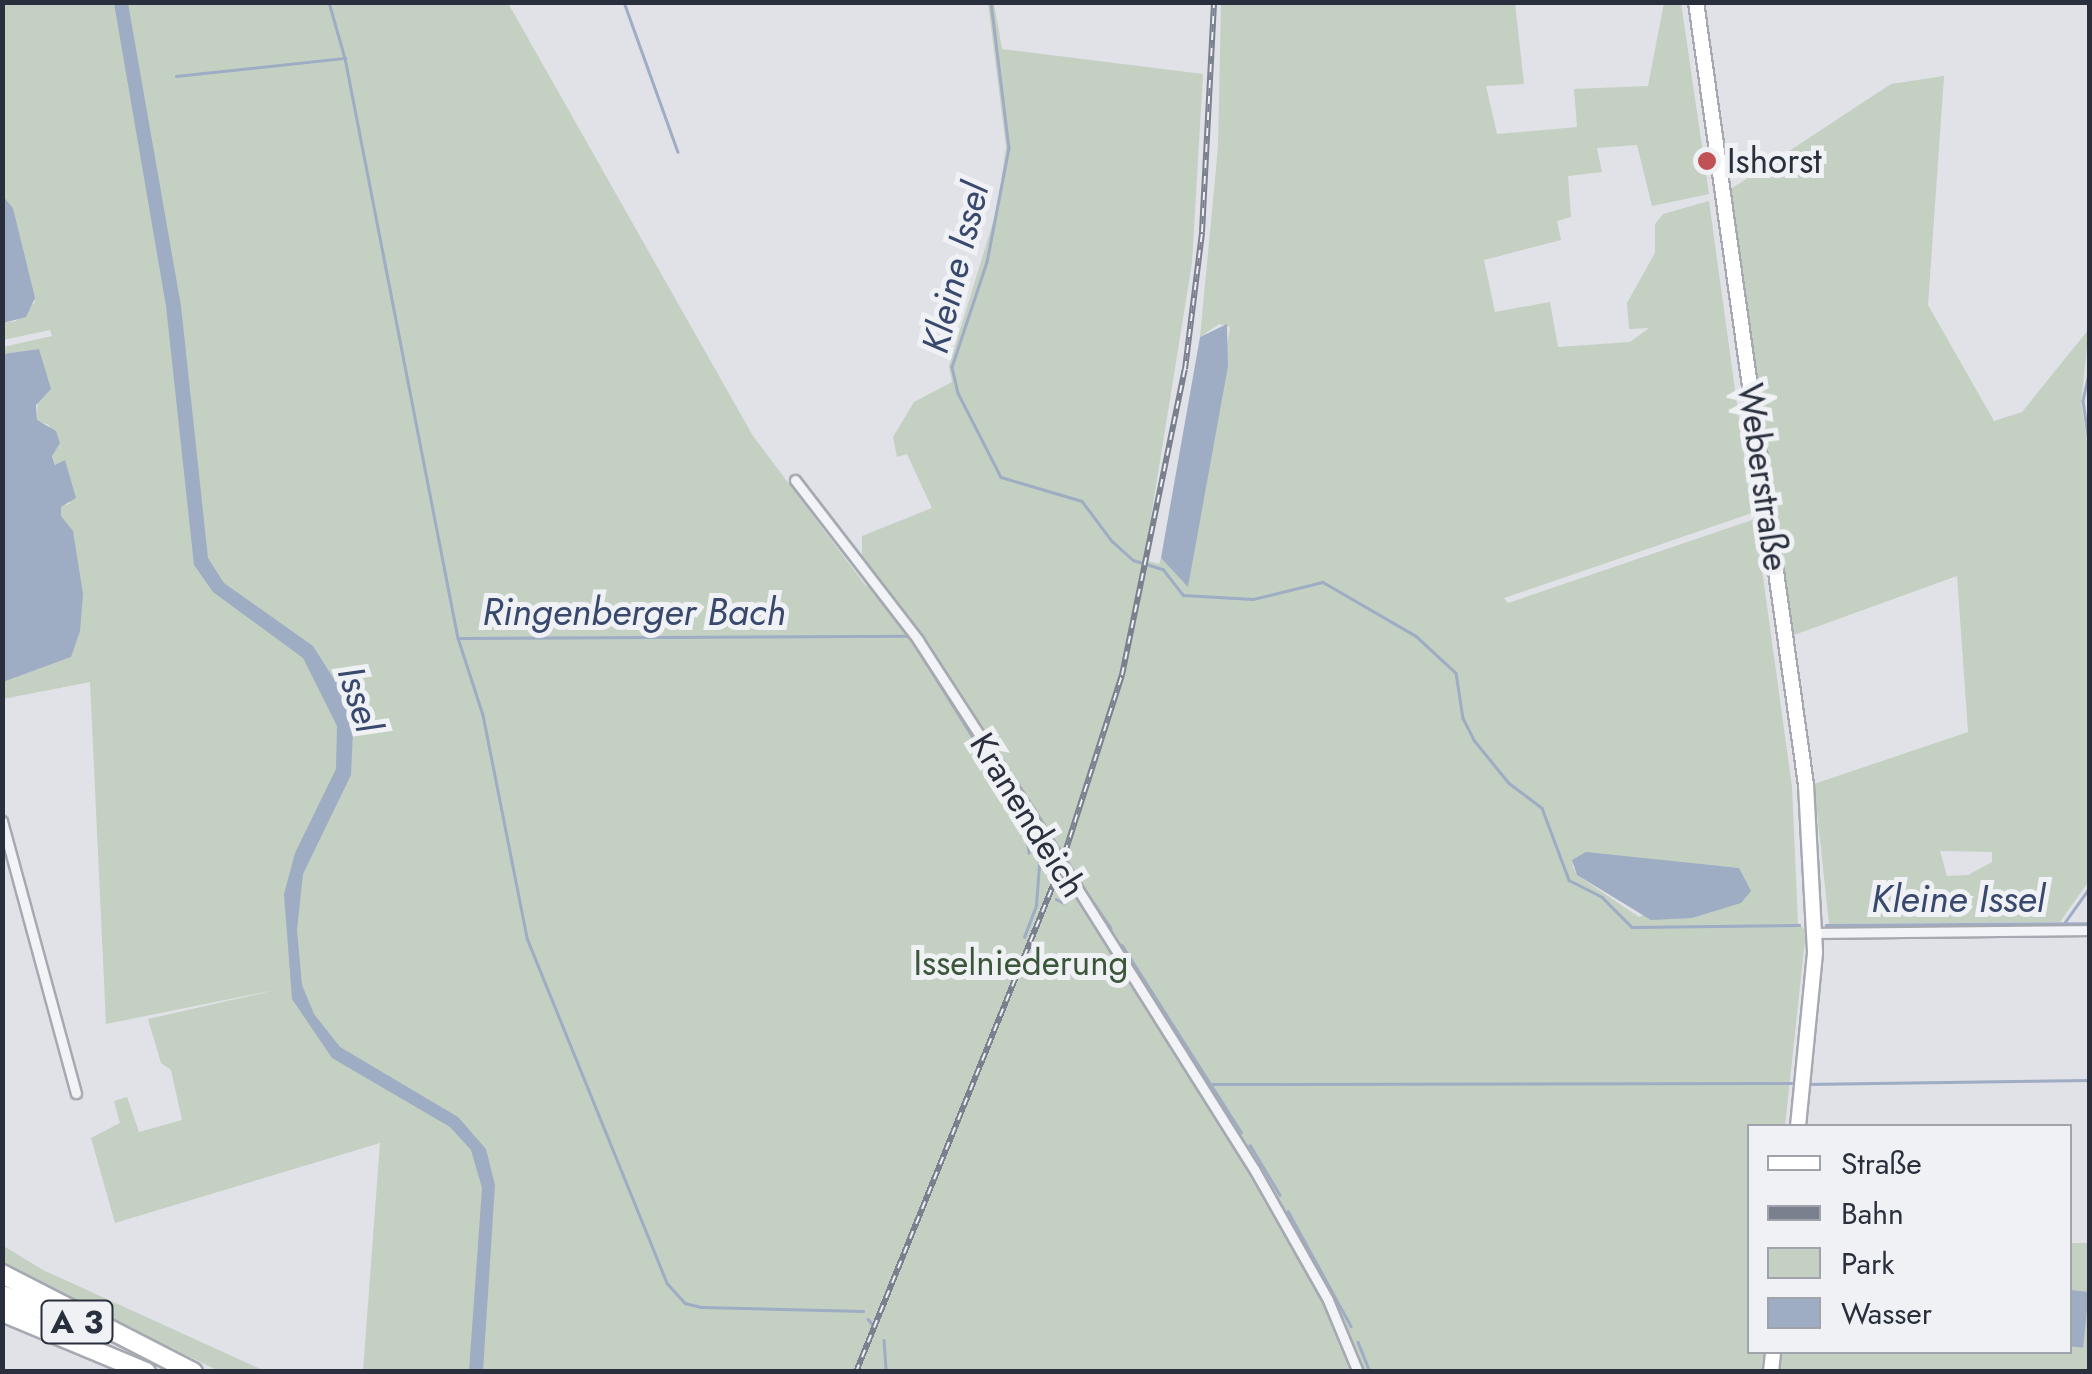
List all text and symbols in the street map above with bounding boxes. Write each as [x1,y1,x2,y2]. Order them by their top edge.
place label: Ishorst [1727,140,1822,182]
marker: Ishorst [1696,150,1718,172]
water label: Kleine Issel [912,178,998,358]
street label: Weberstraße [1729,380,1797,574]
water label: Ringenberger Bach [482,589,786,635]
water label: Issel [328,660,392,738]
street label: Kranendeich [961,725,1095,905]
water label: Kleine Issel [1871,876,2045,922]
park label: Isselniederung [913,942,1129,984]
legend [1747,1124,2072,1354]
text: Straße [1841,1142,1922,1185]
text: Bahn [1841,1192,1904,1235]
text: Park [1841,1242,1894,1285]
text: Wasser [1841,1292,1932,1335]
road number: A 3 [40,1295,114,1349]

